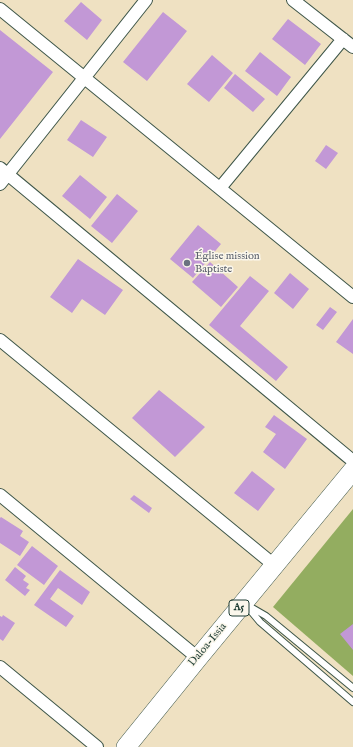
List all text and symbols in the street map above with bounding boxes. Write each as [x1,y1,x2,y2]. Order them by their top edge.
place label: Église mission Baptiste [195,250,260,276]
marker: Église mission Baptiste [182,258,192,268]
road number: A5 [229,600,249,616]
street label: Daloa-Issia [186,621,230,669]

